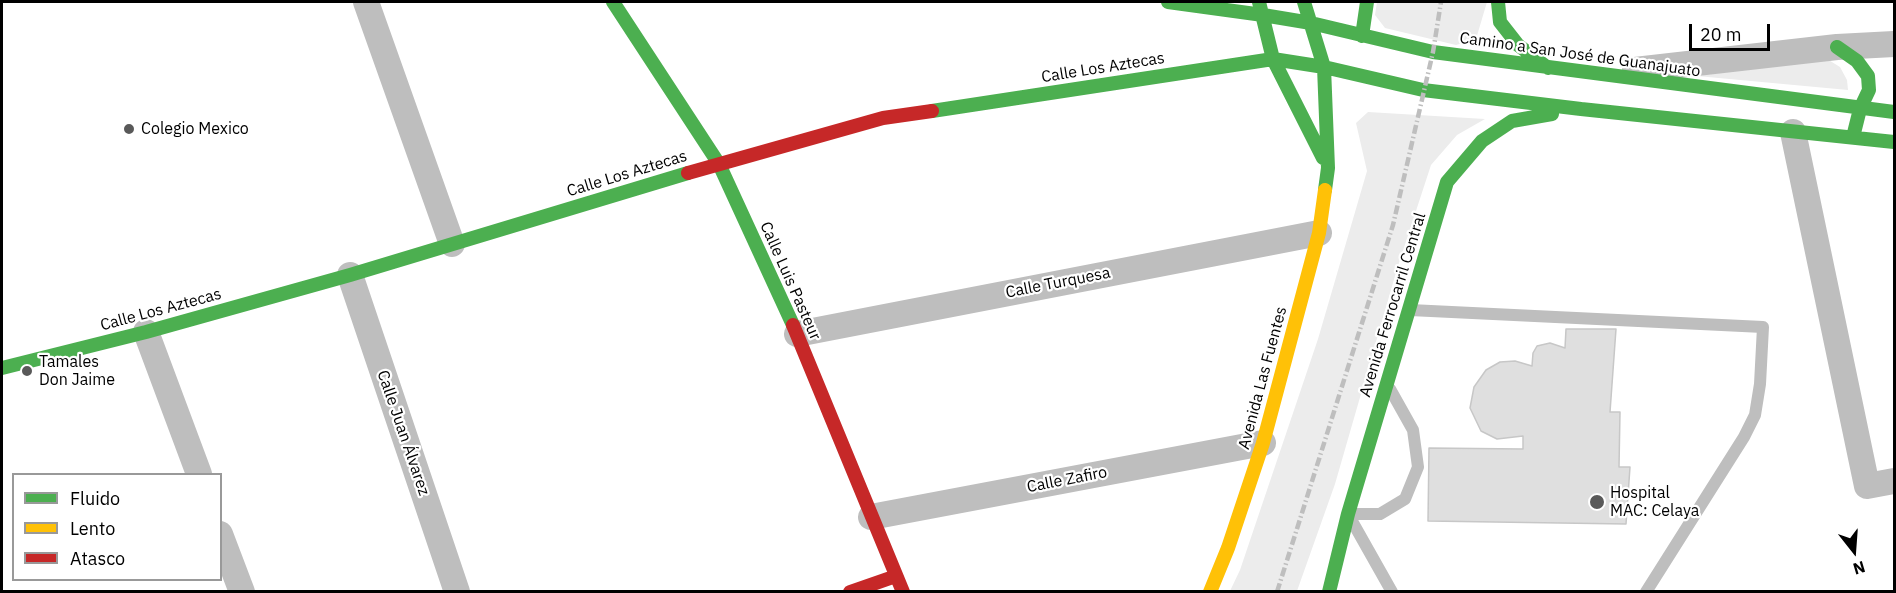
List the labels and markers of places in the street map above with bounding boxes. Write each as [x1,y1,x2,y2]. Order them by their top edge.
place label: Colegio Mexico [141,119,249,139]
marker: Colegio Mexico [122,122,136,136]
place label: Tamales Don Jaime [39,352,115,390]
marker: Tamales Don Jaime [20,364,34,378]
place label: Hospital MAC: Celaya [1610,483,1699,521]
marker: Hospital MAC: Celaya [1588,493,1606,511]

